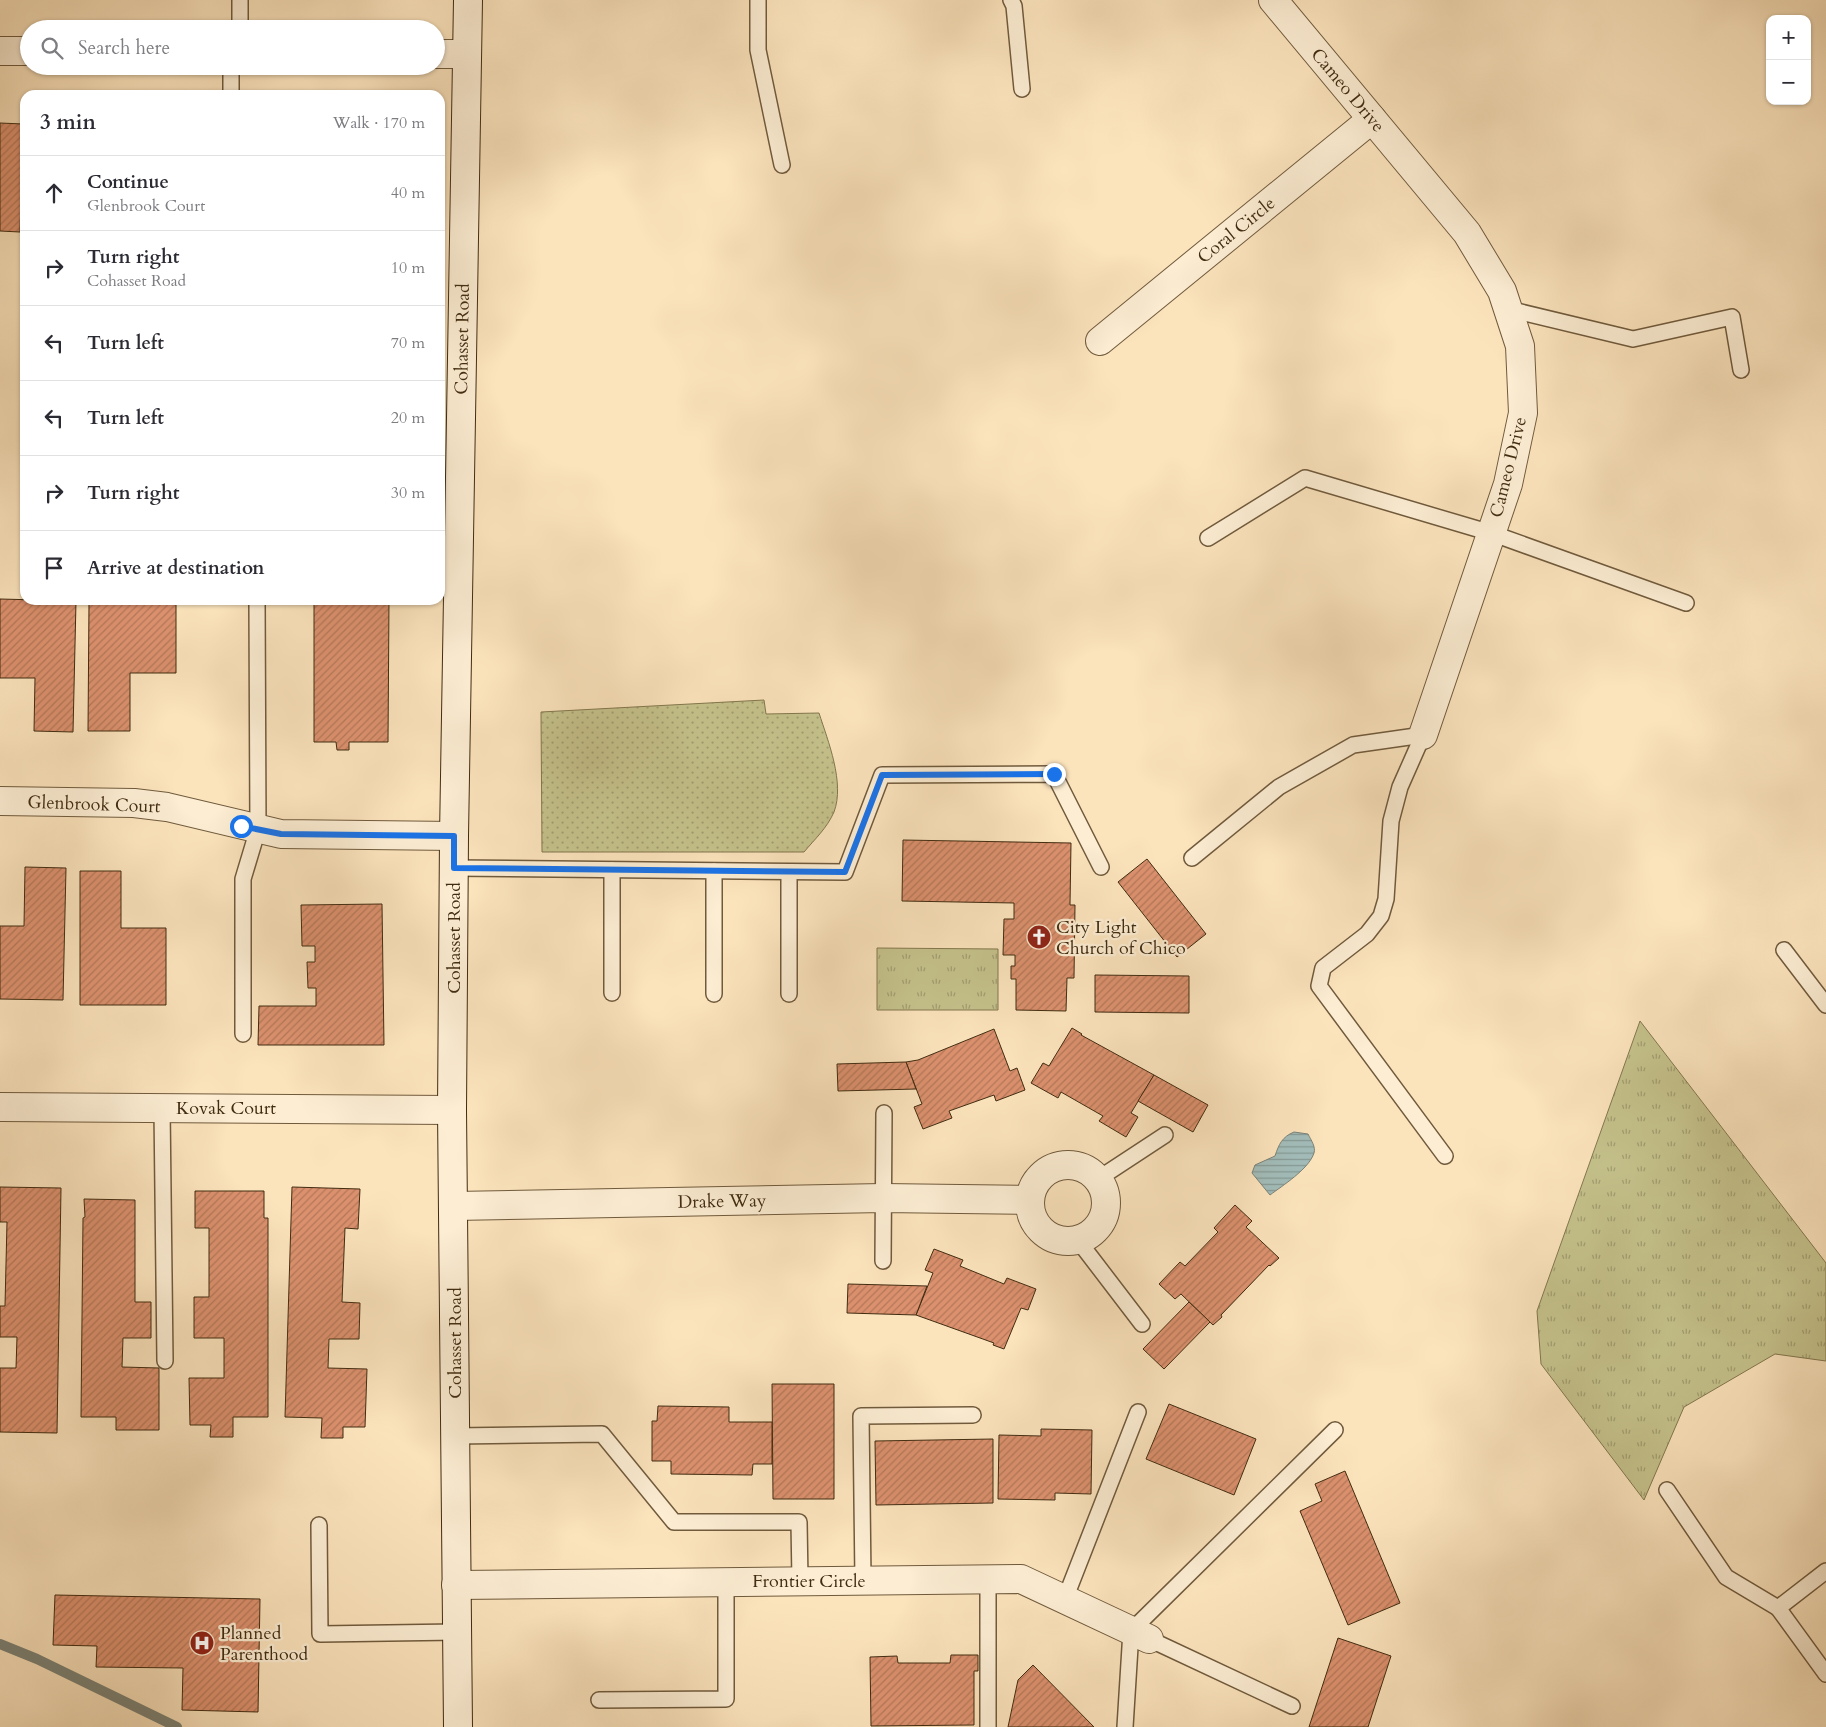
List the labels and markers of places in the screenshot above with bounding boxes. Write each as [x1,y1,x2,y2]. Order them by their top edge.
place label: City Light Church of Chico [1056,915,1186,961]
church icon: City Light Church of Chico [1026,924,1052,950]
place label: Planned Parenthood [220,1621,308,1667]
hospital icon: Planned Parenthood [189,1630,215,1656]

